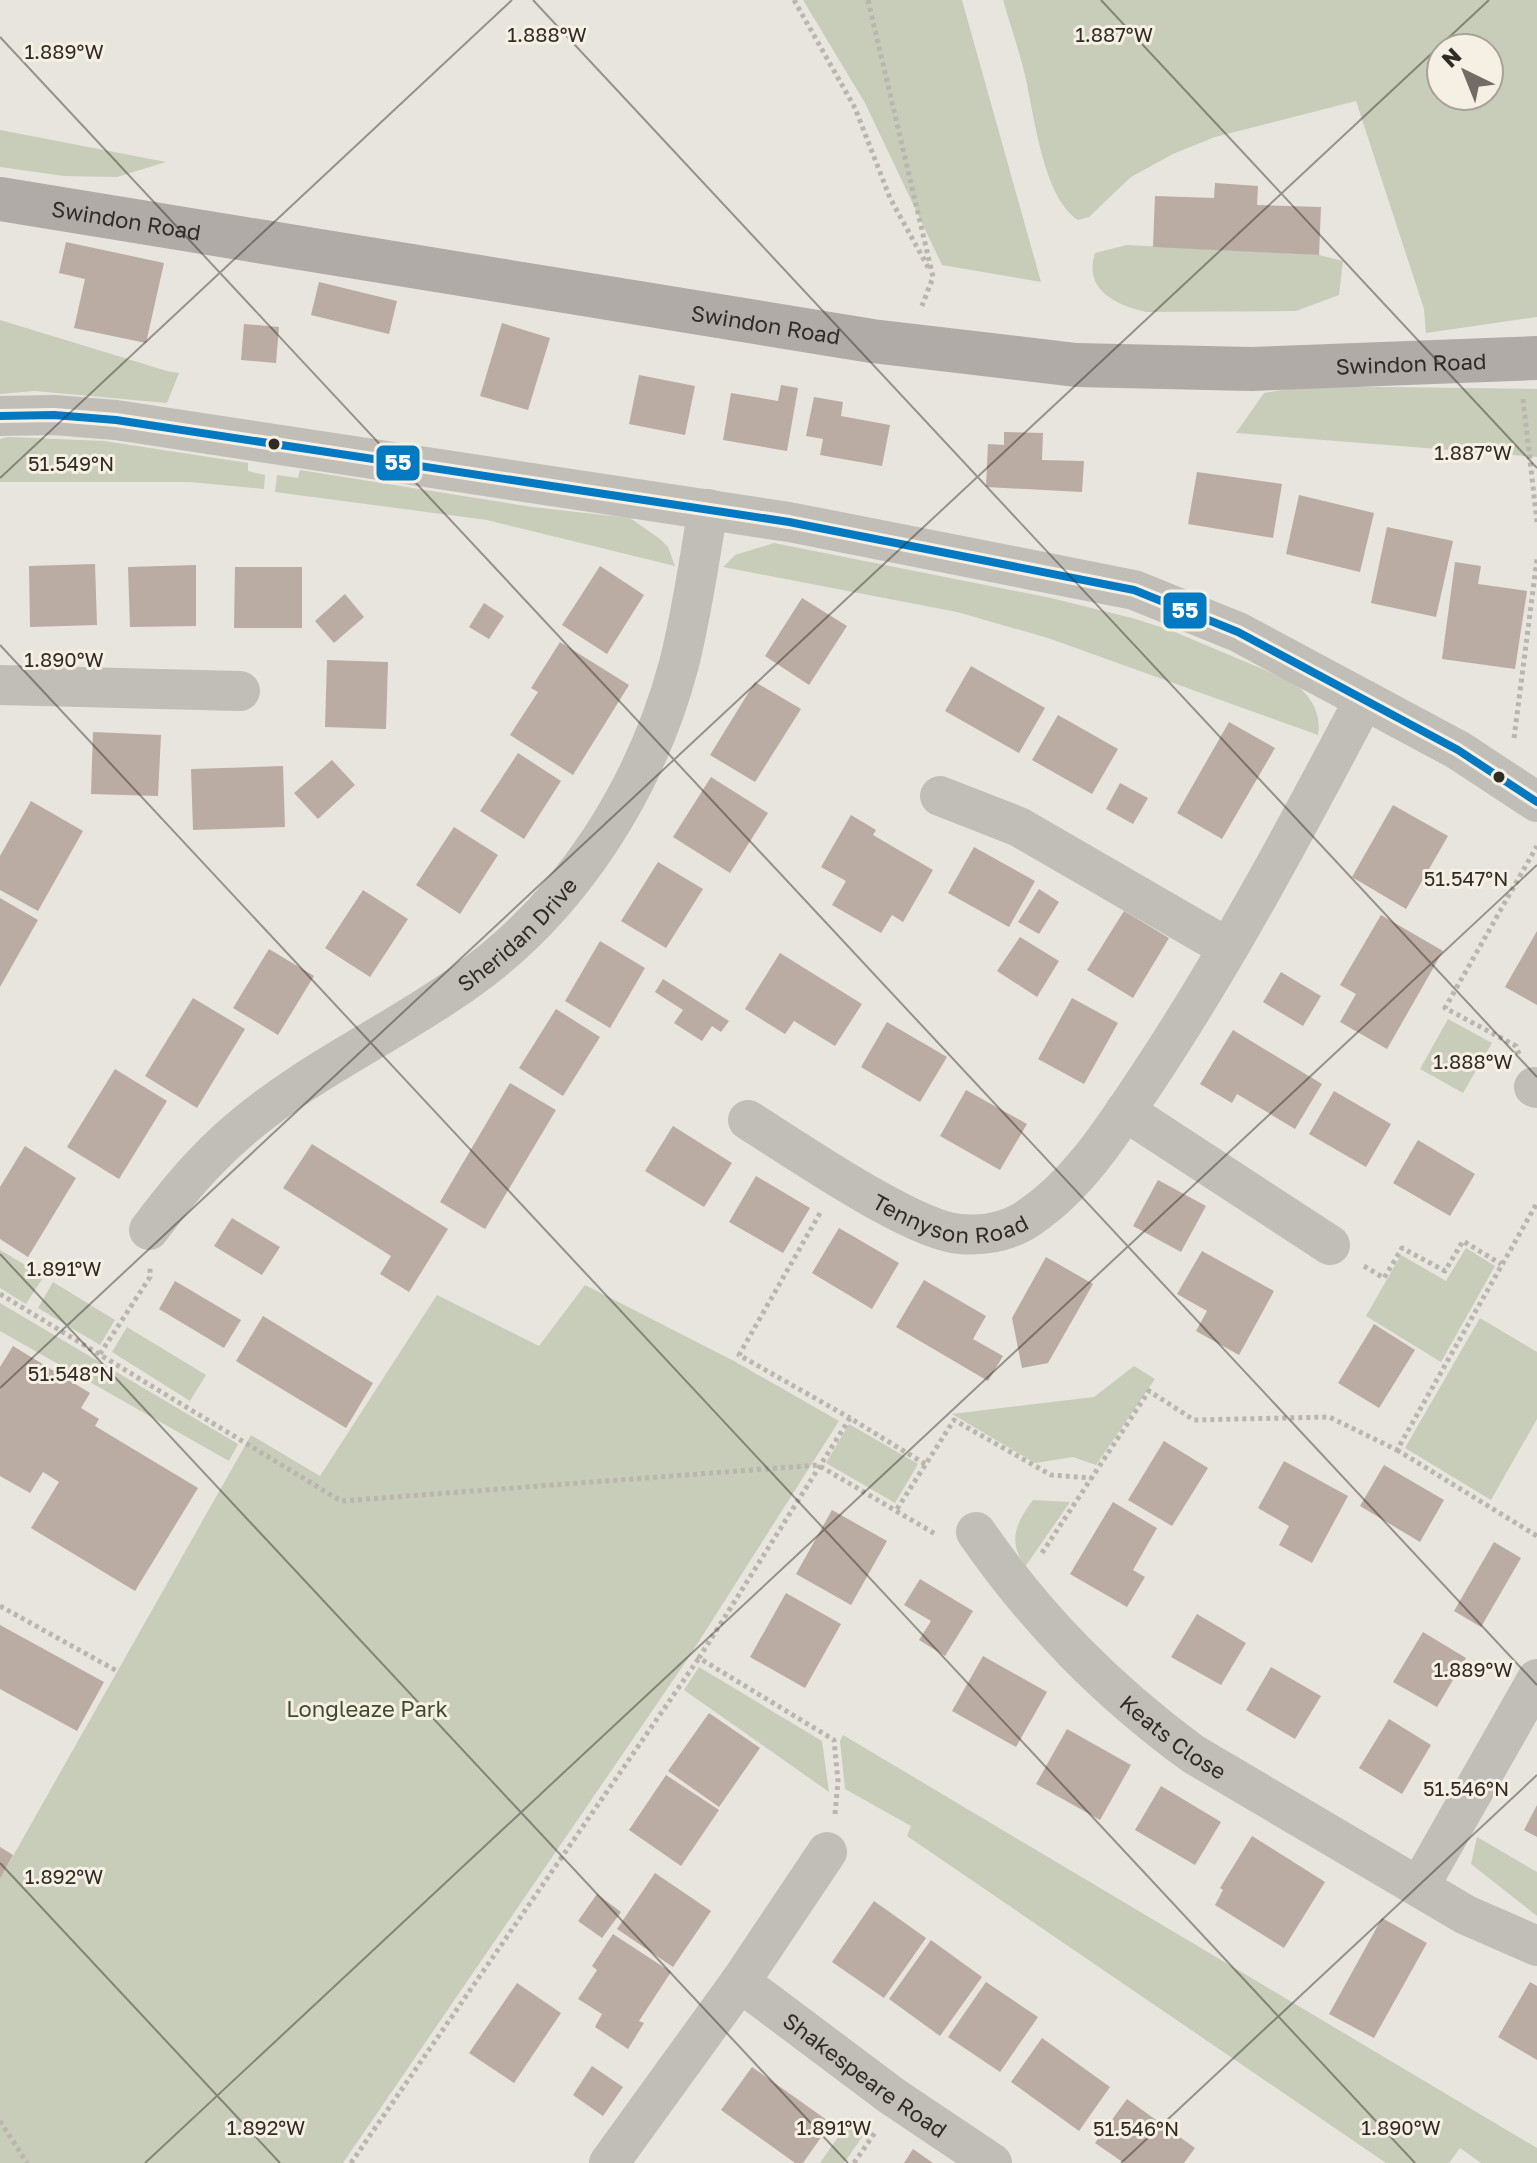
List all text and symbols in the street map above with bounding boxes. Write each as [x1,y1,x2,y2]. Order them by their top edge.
text: 1.888°W [507,22,587,46]
text: 1.887°W [1075,22,1153,46]
north arrow [1425,32,1505,112]
text: 1.889°W [24,39,104,63]
text: N [1436,41,1466,73]
street label: Swindon Road [50,194,203,245]
street label: Swindon Road [689,298,843,349]
street label: Swindon Road [1335,346,1487,379]
unlabelled marker [266,436,282,452]
text: 1.887°W [1434,440,1512,464]
line badge: 55 [375,444,421,482]
text: 55 [385,448,411,475]
text: 51.549°N [28,451,114,475]
line badge: 55 [1162,591,1208,630]
text: 55 [1172,596,1198,623]
text: 1.890°W [24,647,104,671]
unlabelled marker [1491,769,1507,785]
text: 51.547°N [1424,866,1508,890]
street label: Sheridan Drive [452,871,582,997]
text: 1.888°W [1433,1049,1513,1073]
street label: Tennyson Road [868,1187,1032,1248]
text: 1.891°W [26,1256,102,1280]
text: 51.548°N [28,1361,114,1385]
text: 1.889°W [1433,1657,1513,1681]
street label: Keats Close [1115,1688,1231,1784]
park label: Longleaze Park [286,1695,448,1722]
text: 51.546°N [1423,1776,1509,1800]
text: 1.892°W [25,1864,103,1888]
street label: Shakespeare Road [778,2006,953,2143]
text: 1.892°W [227,2115,305,2139]
text: 1.891°W [796,2115,872,2139]
text: 1.890°W [1361,2115,1441,2139]
text: 51.546°N [1093,2116,1179,2140]

